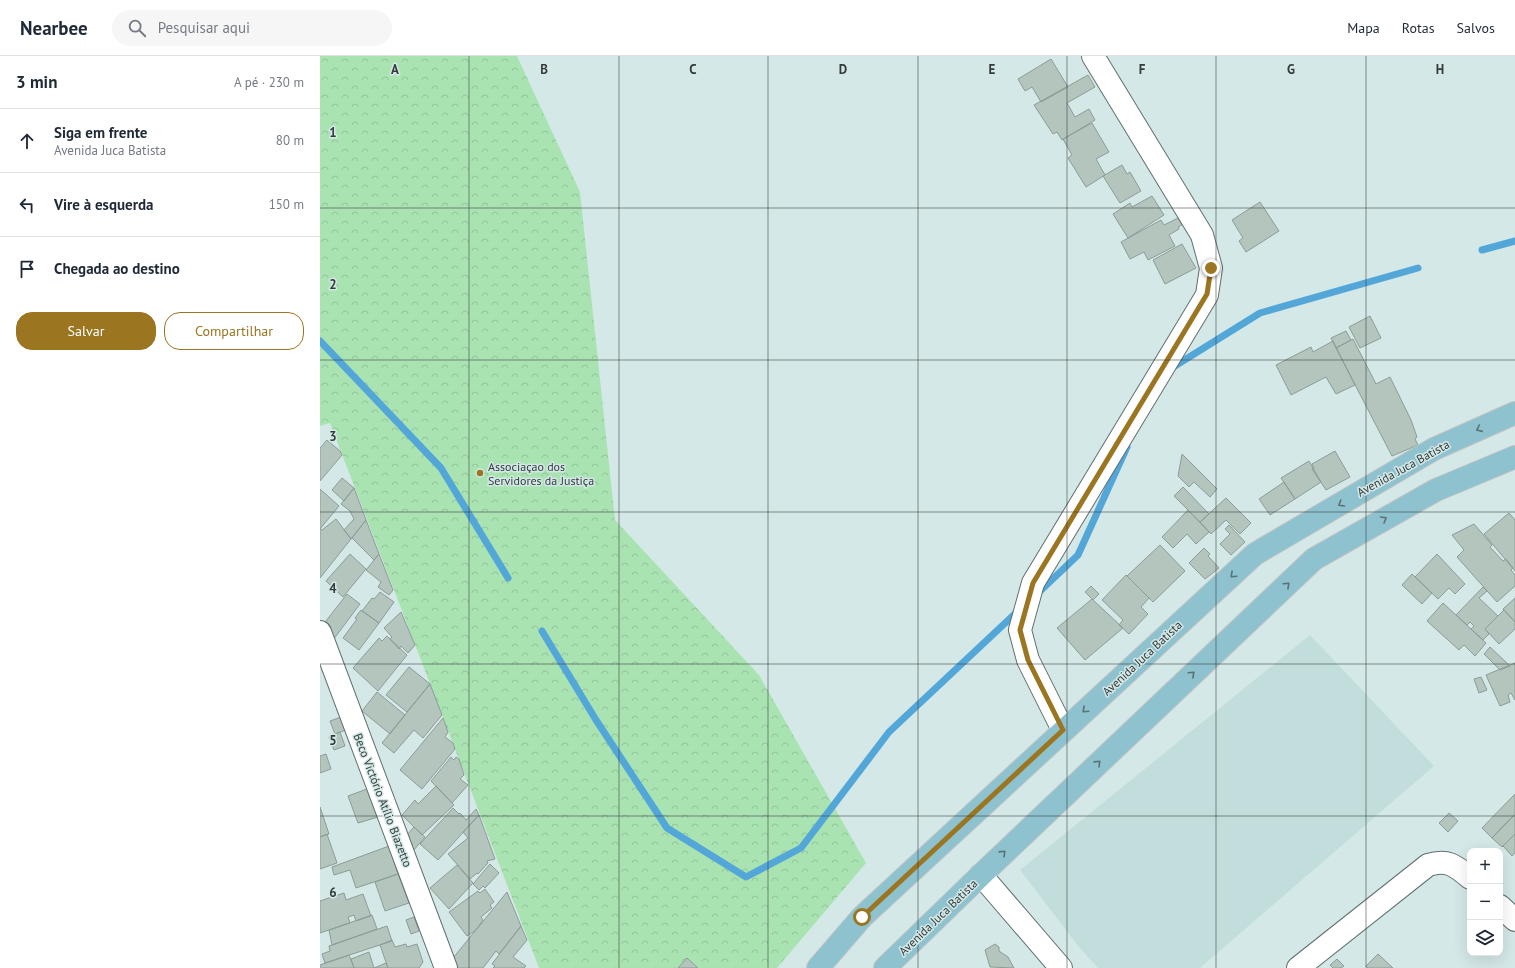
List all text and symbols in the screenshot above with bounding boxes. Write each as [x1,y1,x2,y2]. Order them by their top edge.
search box [112,10,392,46]
text: Nearbee [20,16,88,40]
icon: search [126,17,148,39]
text: Pesquisar aqui [158,18,250,37]
text: Mapa [1347,19,1380,37]
text: Rotas [1402,19,1435,37]
text: Salvos [1457,19,1495,37]
text: A [391,61,399,78]
text: B [540,61,548,78]
text: C [689,61,697,78]
text: D [839,61,847,78]
text: E [989,61,996,78]
text: F [1139,61,1146,78]
text: G [1287,61,1295,78]
text: H [1436,61,1444,78]
text: 3 min [16,71,57,93]
text: A pé · 230 m [234,74,304,91]
text: Siga em frente [54,123,147,142]
text: 1 [329,124,337,141]
icon: ahead [16,130,38,152]
text: 80 m [276,132,304,149]
text: Avenida Juca Batista [54,142,166,159]
icon: left [16,194,38,216]
text: Vire à esquerda [54,195,153,214]
text: 150 m [269,196,304,213]
icon: arrive [16,258,38,280]
text: Chegada ao destino [54,259,180,278]
route end [1202,259,1220,277]
text: 2 [329,276,337,293]
button: Salvar [16,312,156,350]
button: Compartilhar [164,312,304,350]
one-way arrow [1476,424,1483,432]
text: 3 [329,428,337,445]
street label: Avenida Juca Batista [1354,436,1452,500]
place label: Associaçao dos Servidores da Justiça [488,459,594,488]
marker: Associaçao dos Servidores da Justiça [475,468,485,478]
one-way arrow [1338,499,1345,506]
one-way arrow [1380,517,1387,524]
one-way arrow [1230,570,1237,577]
text: 4 [329,580,337,597]
one-way arrow [1282,582,1289,589]
street label: Avenida Juca Batista [1099,617,1185,699]
one-way arrow [1187,671,1195,679]
one-way arrow [1082,705,1090,713]
street label: Beco Victório Atílio Biazetto [351,731,415,869]
text: 5 [329,732,337,749]
one-way arrow [1093,760,1101,768]
map controls [1467,848,1503,956]
button: + [1467,848,1503,884]
one-way arrow [999,851,1006,858]
street label: Avenida Juca Batista [896,876,980,958]
text: 6 [329,884,337,901]
button: − [1467,884,1503,920]
route start [853,908,871,926]
button: layers [1467,920,1503,956]

